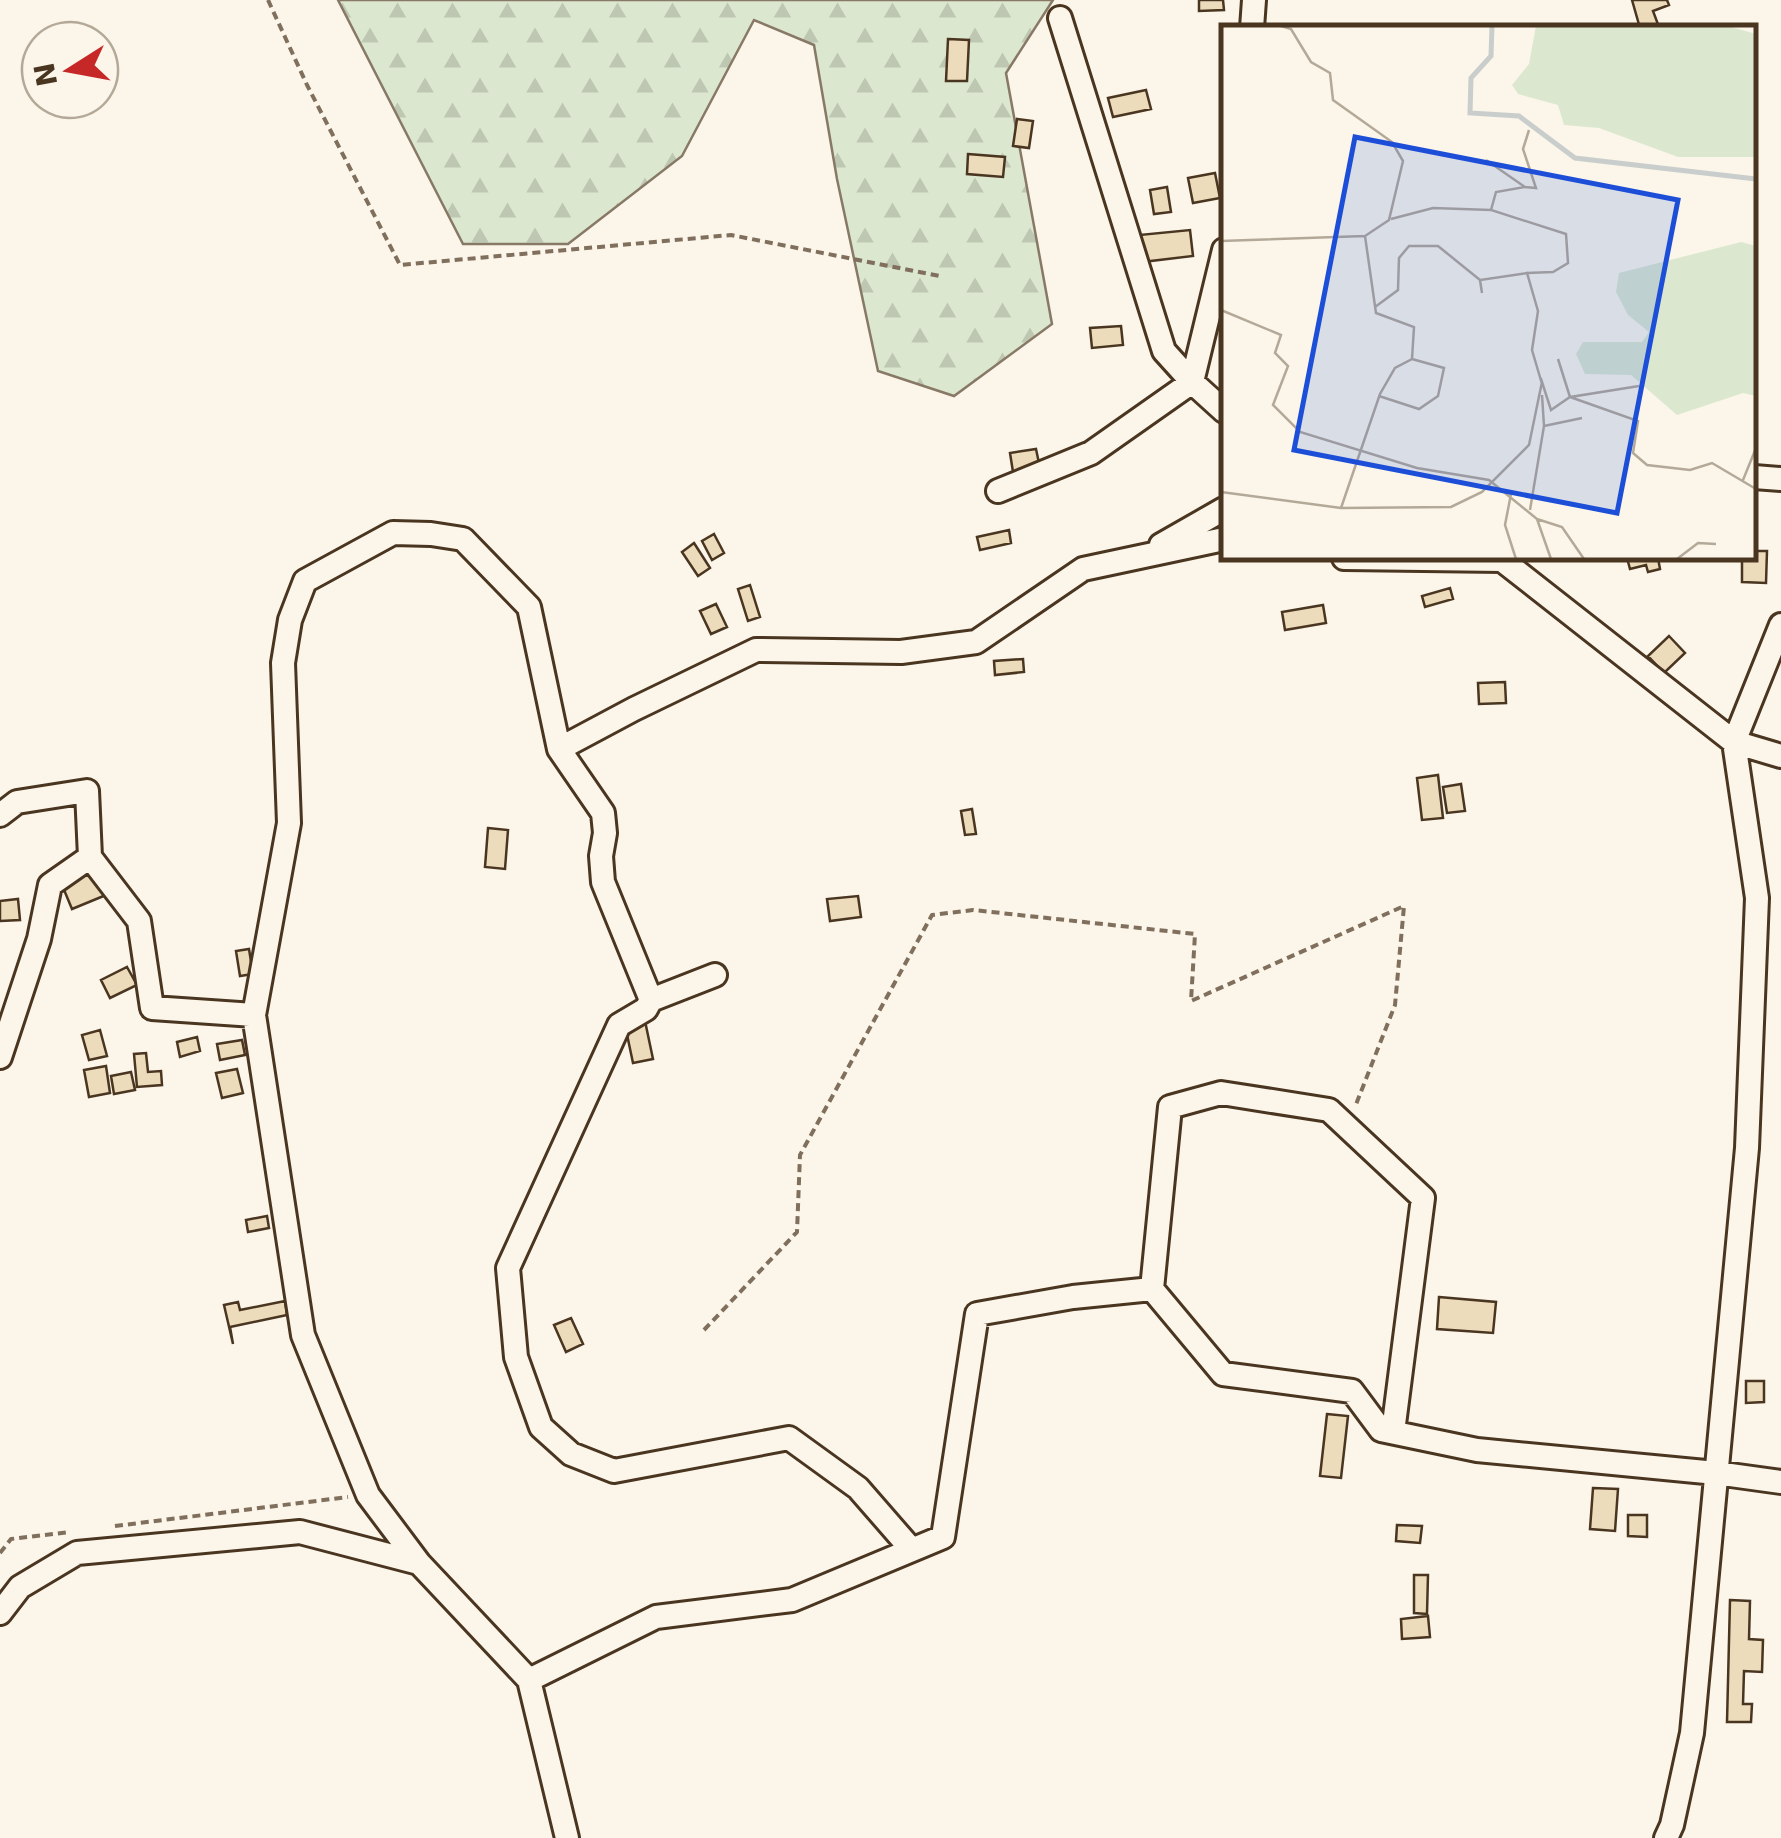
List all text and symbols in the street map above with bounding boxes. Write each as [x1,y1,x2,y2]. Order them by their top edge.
north arrow [20,20,120,120]
inset map [1221,25,1756,560]
text: N [28,60,64,89]

